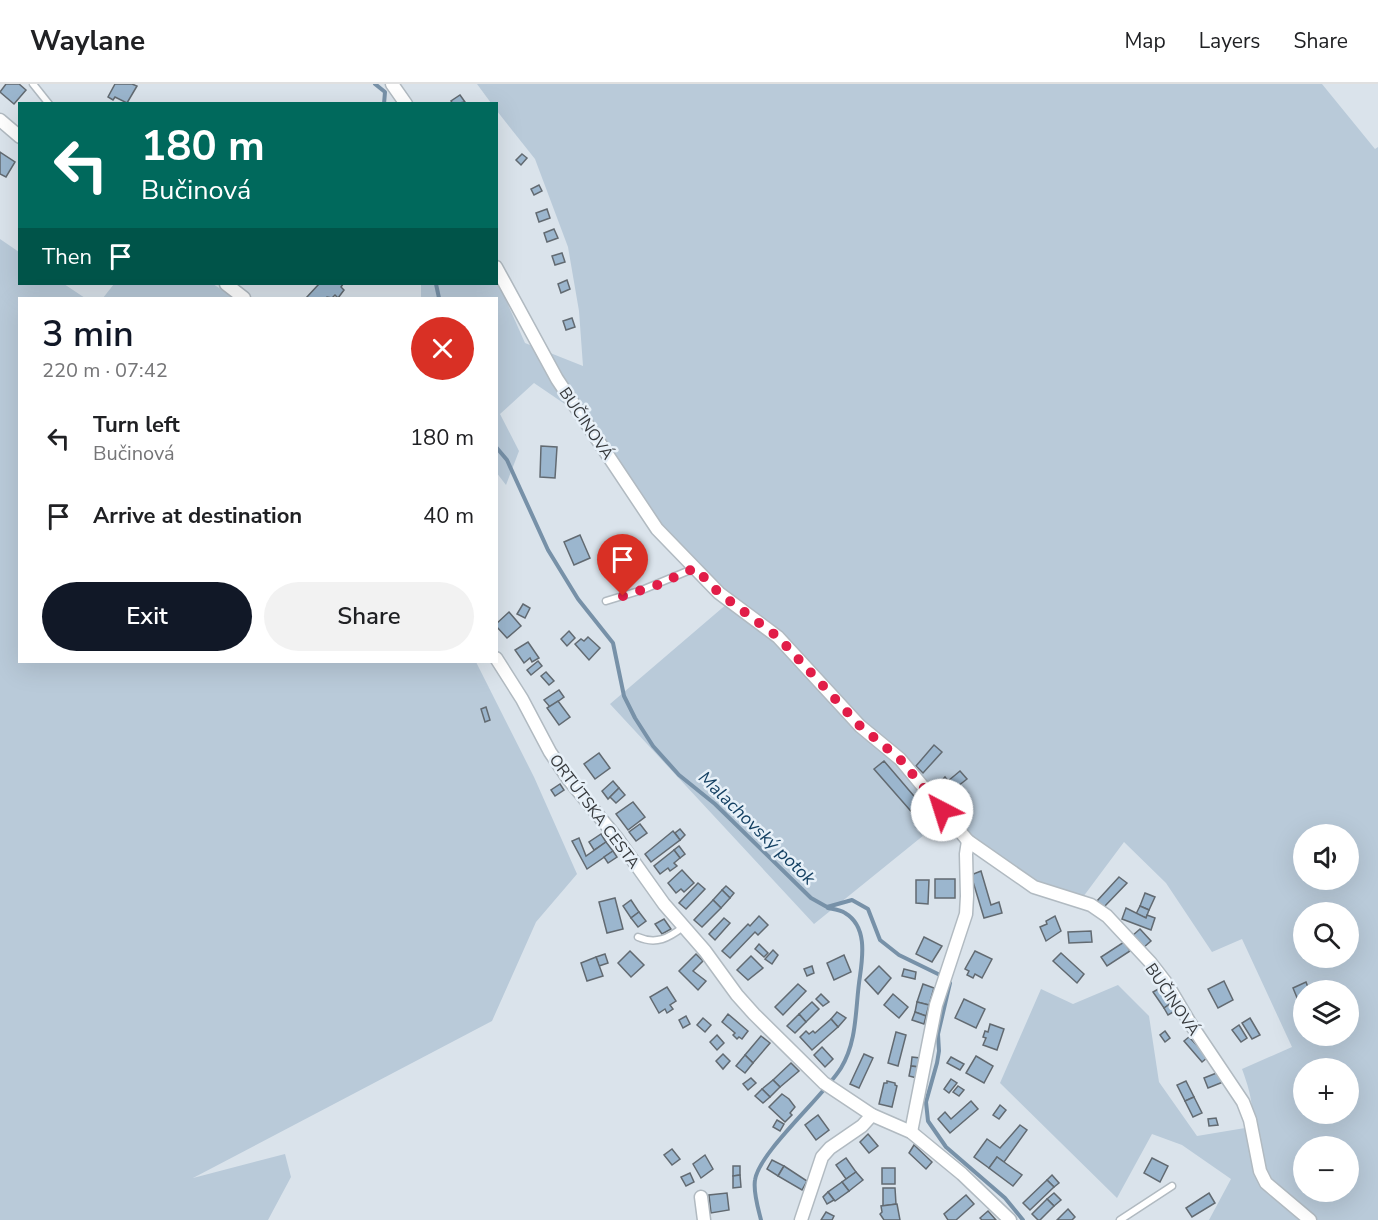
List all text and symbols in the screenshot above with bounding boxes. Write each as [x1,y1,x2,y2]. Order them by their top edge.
text: Waylane [30,22,145,60]
text: Map [1124,27,1166,55]
text: Layers [1199,27,1260,55]
text: Share [1293,27,1348,55]
text: 180 m [141,118,265,175]
icon: left [42,126,120,204]
text: Bučinová [141,172,251,209]
icon: arrive [104,240,137,273]
text: Then [42,242,92,272]
text: 3 min [42,310,134,359]
button: close [411,317,474,380]
text: 220 m · 07:42 [42,357,168,384]
street label: BUČINOVÁ [554,383,619,464]
text: Turn left [93,410,180,440]
icon: left [42,422,75,455]
text: 180 m [410,423,474,453]
text: Bučinová [93,440,175,467]
icon: arrive [42,500,75,533]
text: Arrive at destination [93,501,302,531]
text: 40 m [423,501,474,531]
pin [597,534,648,596]
icon: arrive [606,543,639,576]
button: Exit [42,582,252,651]
button: Share [264,582,474,651]
street label: ORTÚTSKA CESTA [544,750,645,874]
water label: Malachovský potok [693,766,822,891]
position arrow [910,778,974,842]
map controls [1293,824,1359,1202]
button: sound [1293,824,1359,890]
button: search [1293,902,1359,968]
street label: BUČINOVÁ [1140,959,1205,1040]
button: layers [1293,980,1359,1046]
button: + [1293,1058,1359,1124]
button: − [1293,1136,1359,1202]

